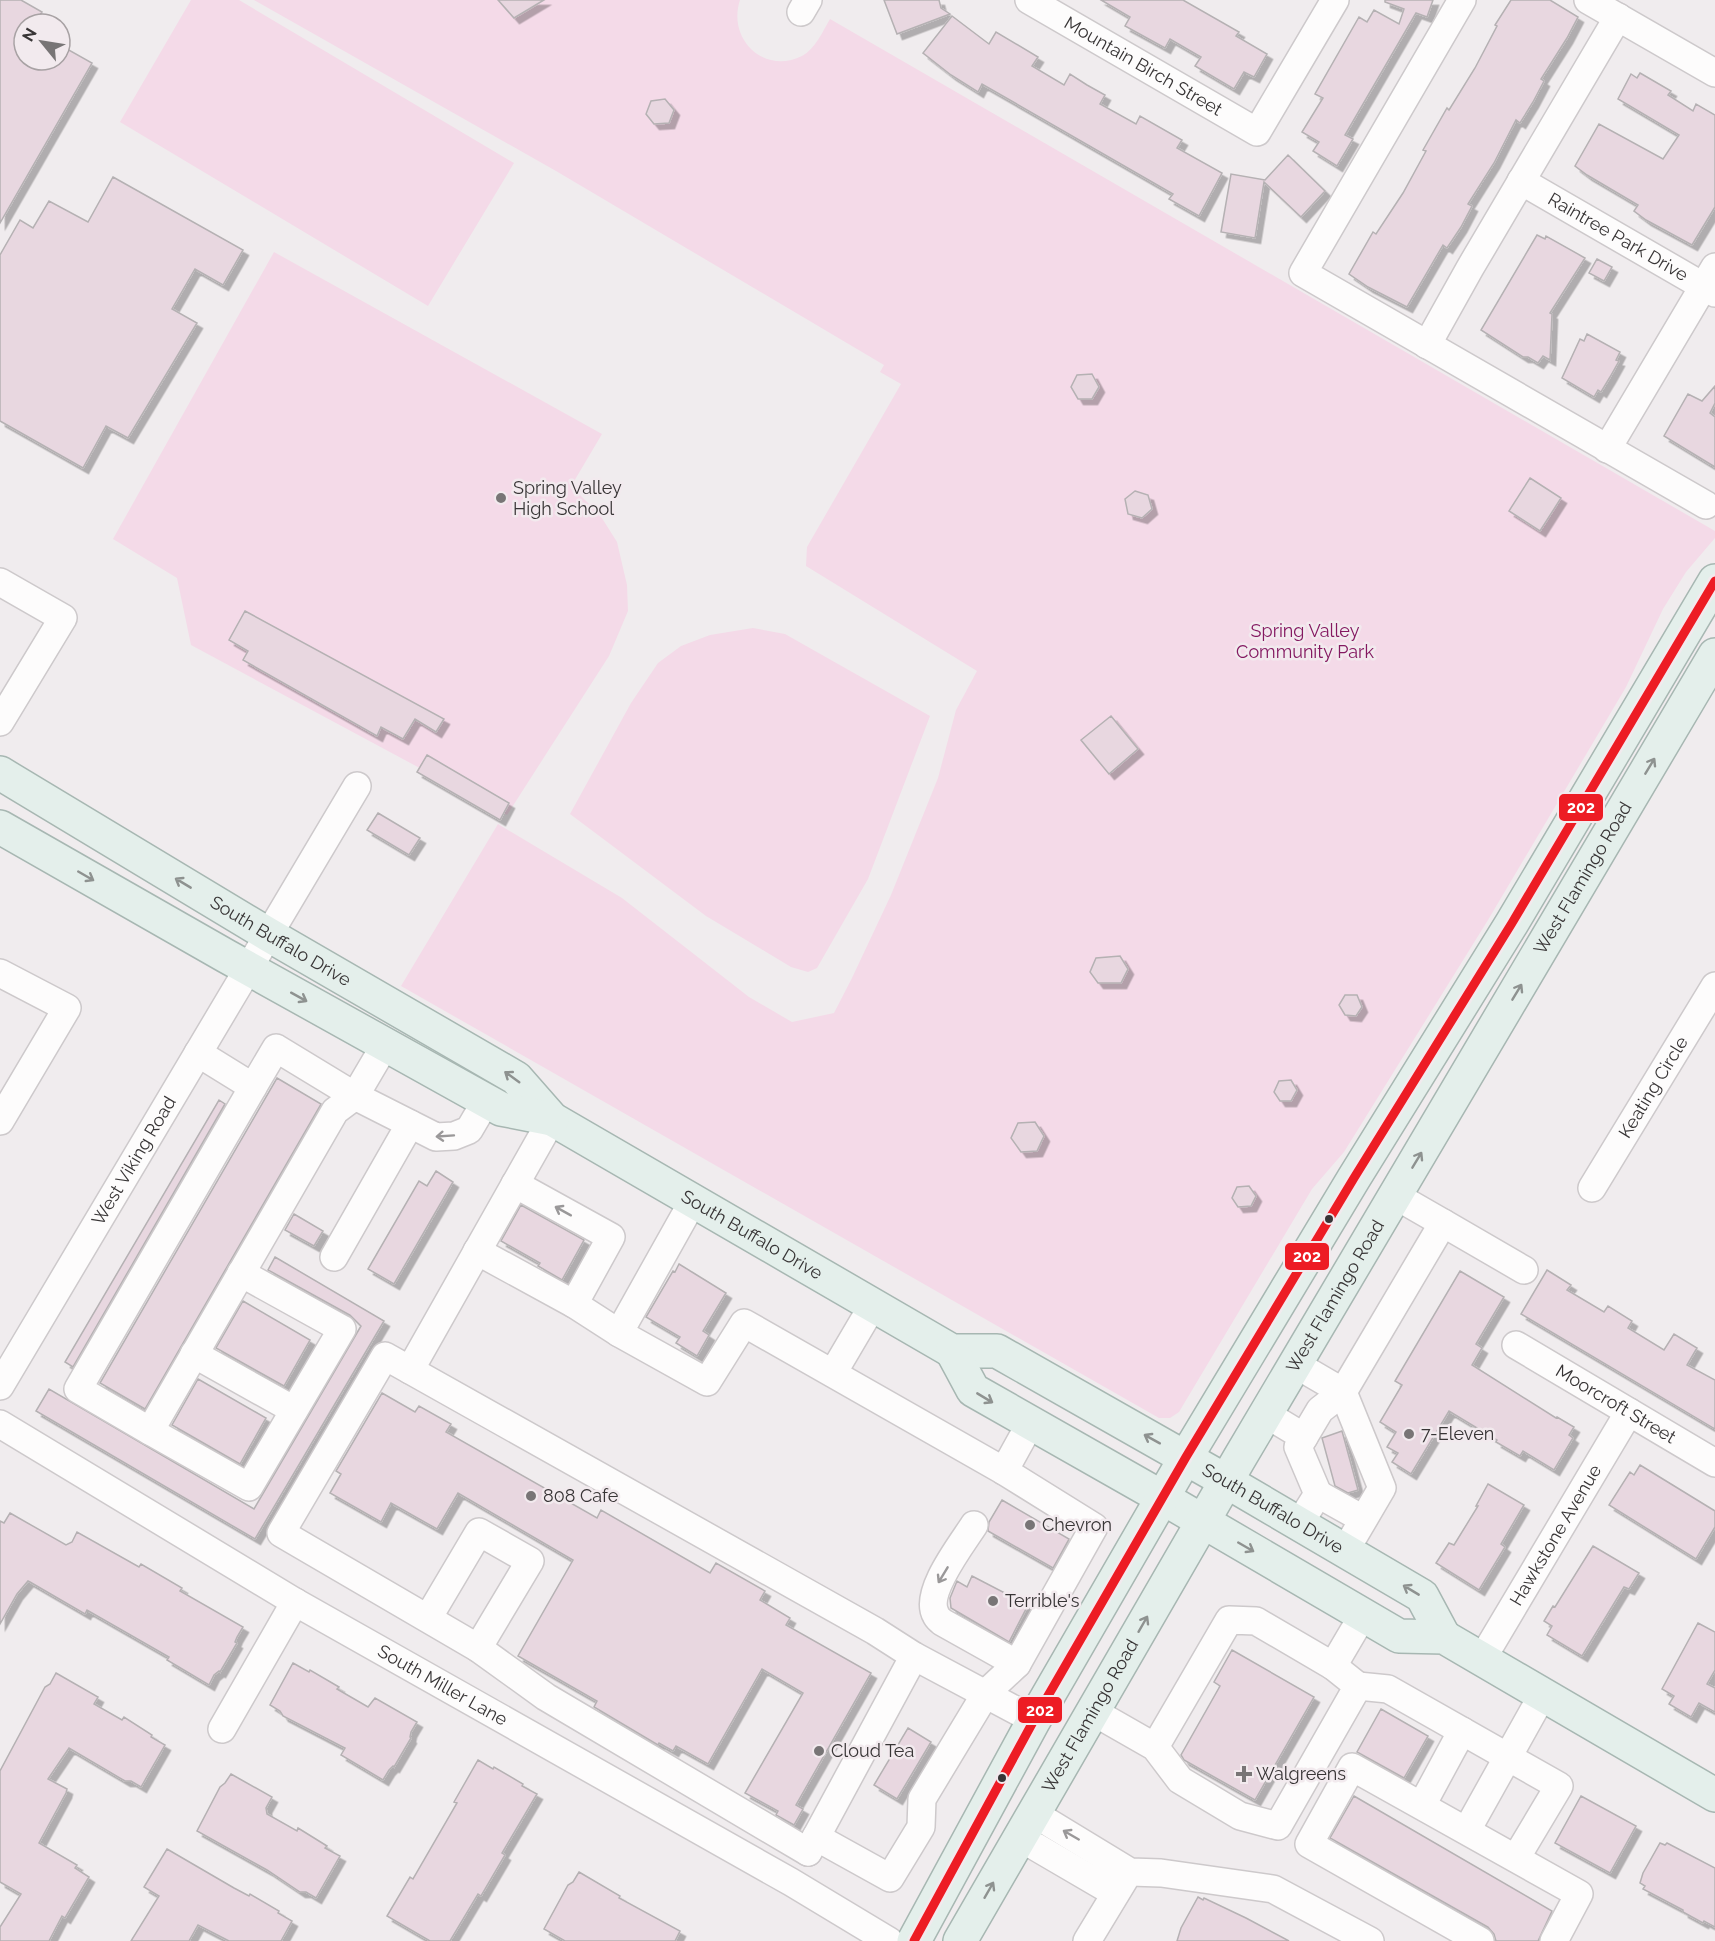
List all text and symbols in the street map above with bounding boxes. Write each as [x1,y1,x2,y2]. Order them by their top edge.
north arrow [12,12,72,72]
street label: Mountain Birch Street [1061,12,1226,120]
text: N [18,25,41,45]
street label: Raintree Park Drive [1545,188,1692,285]
place label: Spring Valley High School [513,477,622,519]
marker: Spring Valley High School [494,491,508,505]
park label: Spring Valley Community Park [1236,620,1374,662]
one-way arrow [1644,758,1656,775]
line badge: 202 [1558,793,1604,822]
street label: West Flamingo Road [1529,798,1636,958]
text: 202 [1567,798,1595,817]
one-way arrow [77,871,95,882]
one-way arrow [175,876,192,888]
street label: South Buffalo Drive [207,891,355,990]
one-way arrow [1511,984,1523,1001]
one-way arrow [290,991,307,1003]
street label: Keating Circle [1614,1032,1692,1142]
one-way arrow [504,1071,520,1083]
street label: West Viking Road [87,1092,180,1229]
one-way arrow [436,1131,456,1142]
one-way arrow [1412,1152,1424,1169]
street label: South Buffalo Drive [678,1185,827,1284]
one-way arrow [555,1205,572,1217]
unlabelled marker [1323,1213,1335,1225]
street label: West Flamingo Road [1282,1216,1388,1376]
line badge: 202 [1284,1242,1330,1271]
text: 202 [1293,1247,1321,1266]
street label: Moorcroft Street [1552,1360,1680,1447]
one-way arrow [976,1392,993,1404]
place label: 7-Eleven [1421,1423,1494,1444]
marker: 7-Eleven [1402,1427,1416,1441]
one-way arrow [1144,1432,1161,1444]
street label: South Buffalo Drive [1199,1459,1348,1558]
street label: Hawkstone Avenue [1505,1460,1606,1609]
place label: 808 Cafe [543,1485,619,1506]
marker: 808 Cafe [524,1489,538,1503]
place label: Chevron [1042,1514,1112,1535]
marker: Chevron [1023,1518,1037,1532]
one-way arrow [1237,1541,1254,1553]
one-way arrow [937,1566,949,1583]
one-way arrow [1403,1584,1420,1596]
place label: Terrible's [1005,1590,1080,1611]
marker: Terrible's [986,1594,1000,1608]
one-way arrow [1137,1616,1149,1633]
street label: West Flamingo Road [1037,1635,1142,1796]
street label: South Miller Lane [374,1640,512,1730]
line badge: 202 [1017,1696,1063,1724]
text: 202 [1026,1701,1054,1720]
place label: Cloud Tea [831,1740,914,1761]
marker: Cloud Tea [812,1744,826,1758]
place label: Walgreens [1256,1763,1346,1784]
marker: Walgreens [1237,1767,1251,1781]
unlabelled marker [996,1772,1008,1784]
one-way arrow [1063,1828,1080,1840]
one-way arrow [983,1882,995,1899]

